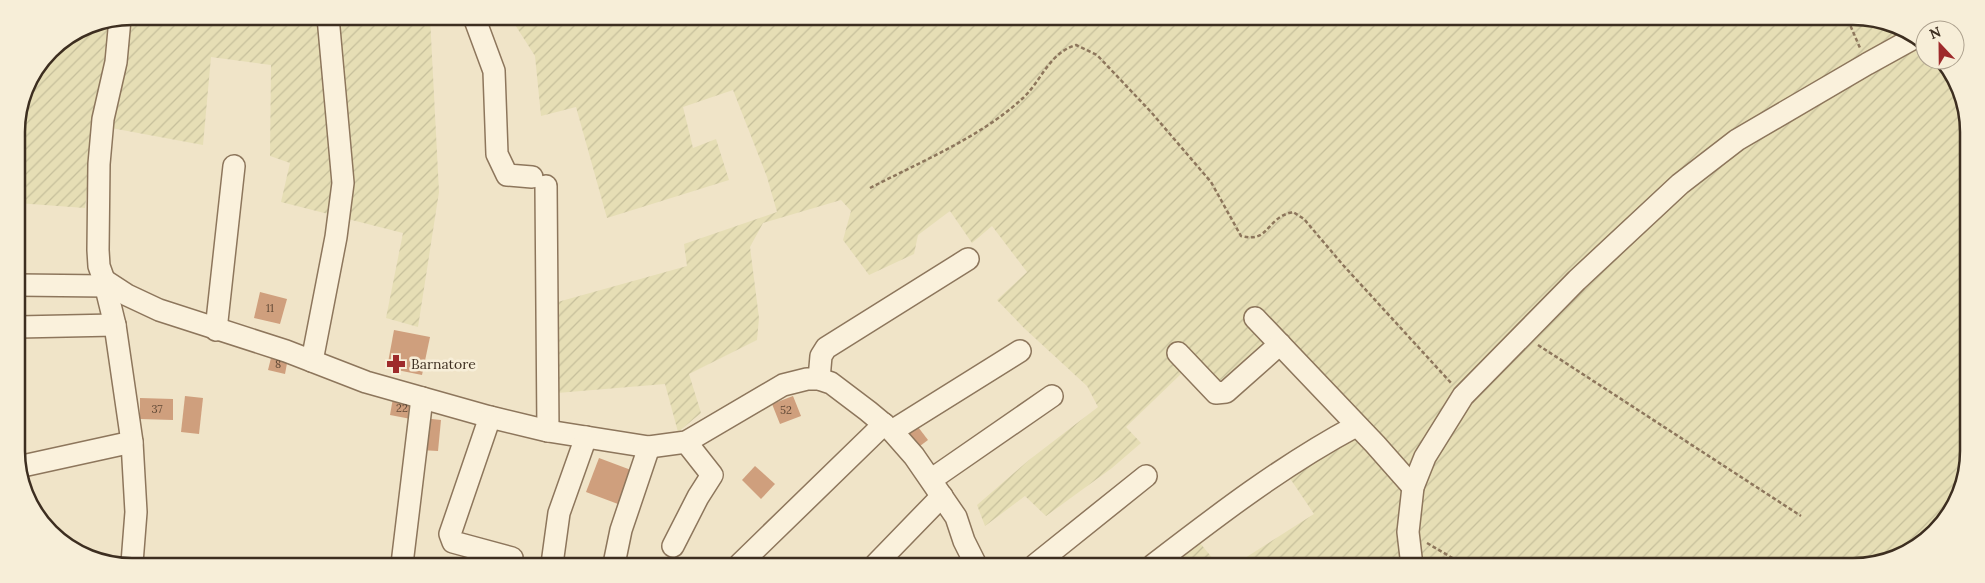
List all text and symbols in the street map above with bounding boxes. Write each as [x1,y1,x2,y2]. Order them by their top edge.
north arrow [1915,20,1965,70]
text: N [1927,23,1944,43]
house number: 11 [266,301,274,315]
pharmacy icon: Barnatore [385,353,407,375]
place label: Barnatore [411,355,476,373]
house number: 8 [275,357,281,371]
house number: 22 [396,401,408,415]
house number: 37 [152,402,162,416]
house number: 52 [780,403,792,417]

